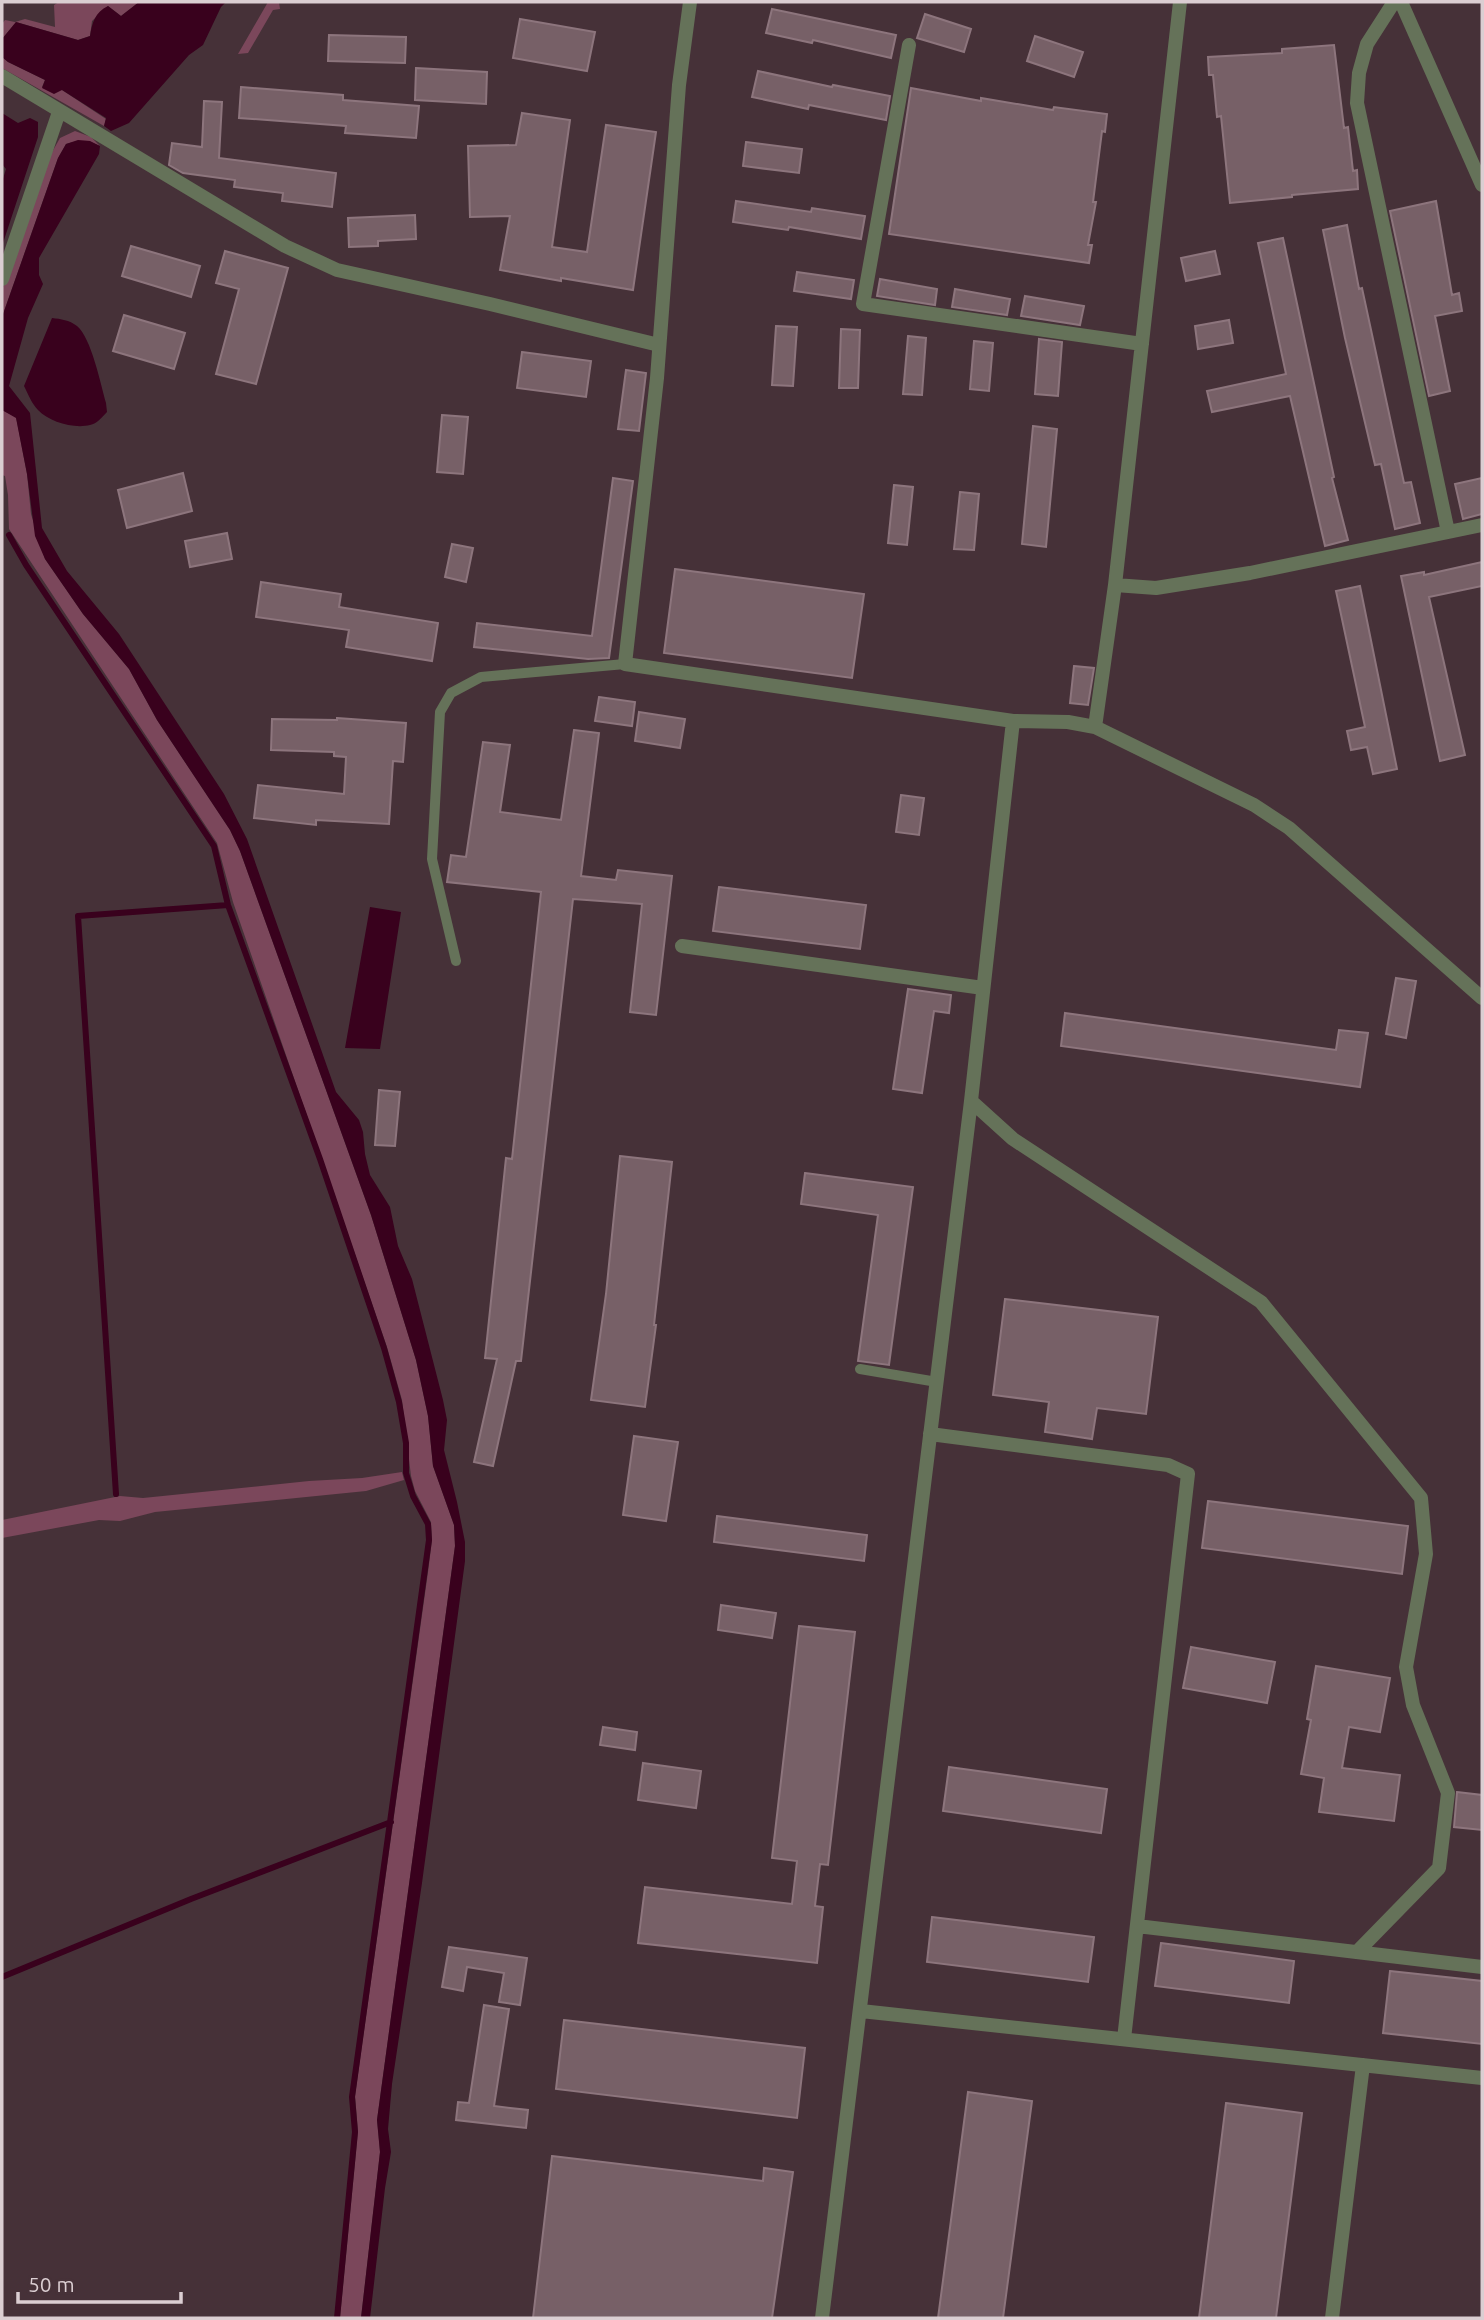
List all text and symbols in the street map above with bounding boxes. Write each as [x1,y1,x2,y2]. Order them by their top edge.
scale bar [18,2260,180,2304]
text: 50 m [28,2272,75,2296]

